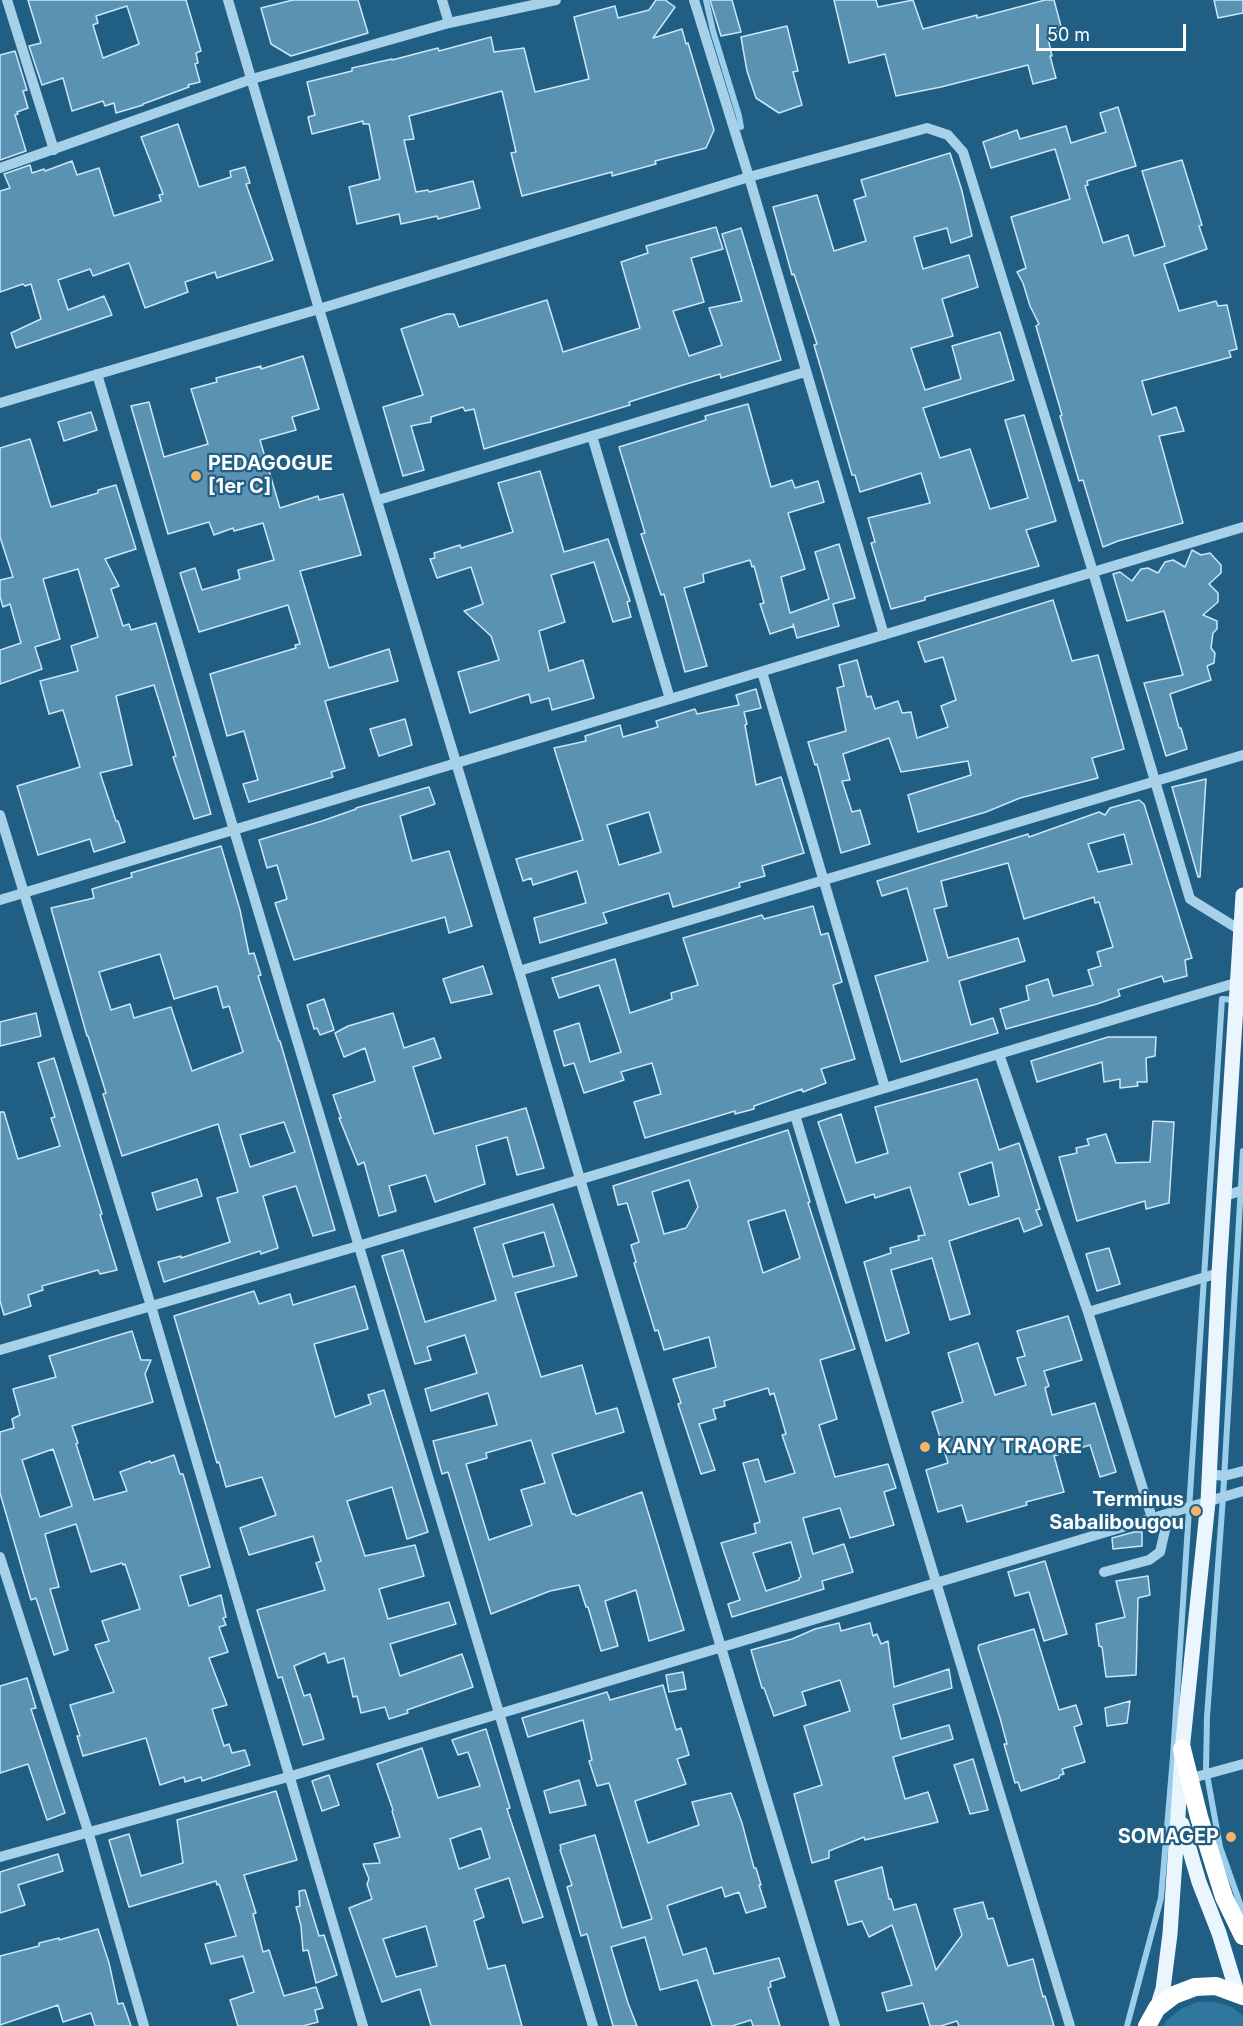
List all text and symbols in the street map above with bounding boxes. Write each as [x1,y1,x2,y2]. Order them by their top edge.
scale bar [1039,12,1189,50]
text: 50 m [1047,24,1090,45]
place label: PEDAGOGUE [1er C] [208,452,333,499]
marker: PEDAGOGUE [1er C] [189,469,203,483]
place label: KANY TRAORE [937,1435,1082,1459]
marker: KANY TRAORE [918,1440,932,1454]
place label: Terminus Sabalibougou [1049,1488,1184,1535]
marker: Terminus Sabalibougou [1189,1504,1203,1518]
place label: SOMAGEP [1118,1825,1219,1849]
marker: SOMAGEP [1224,1830,1238,1844]

